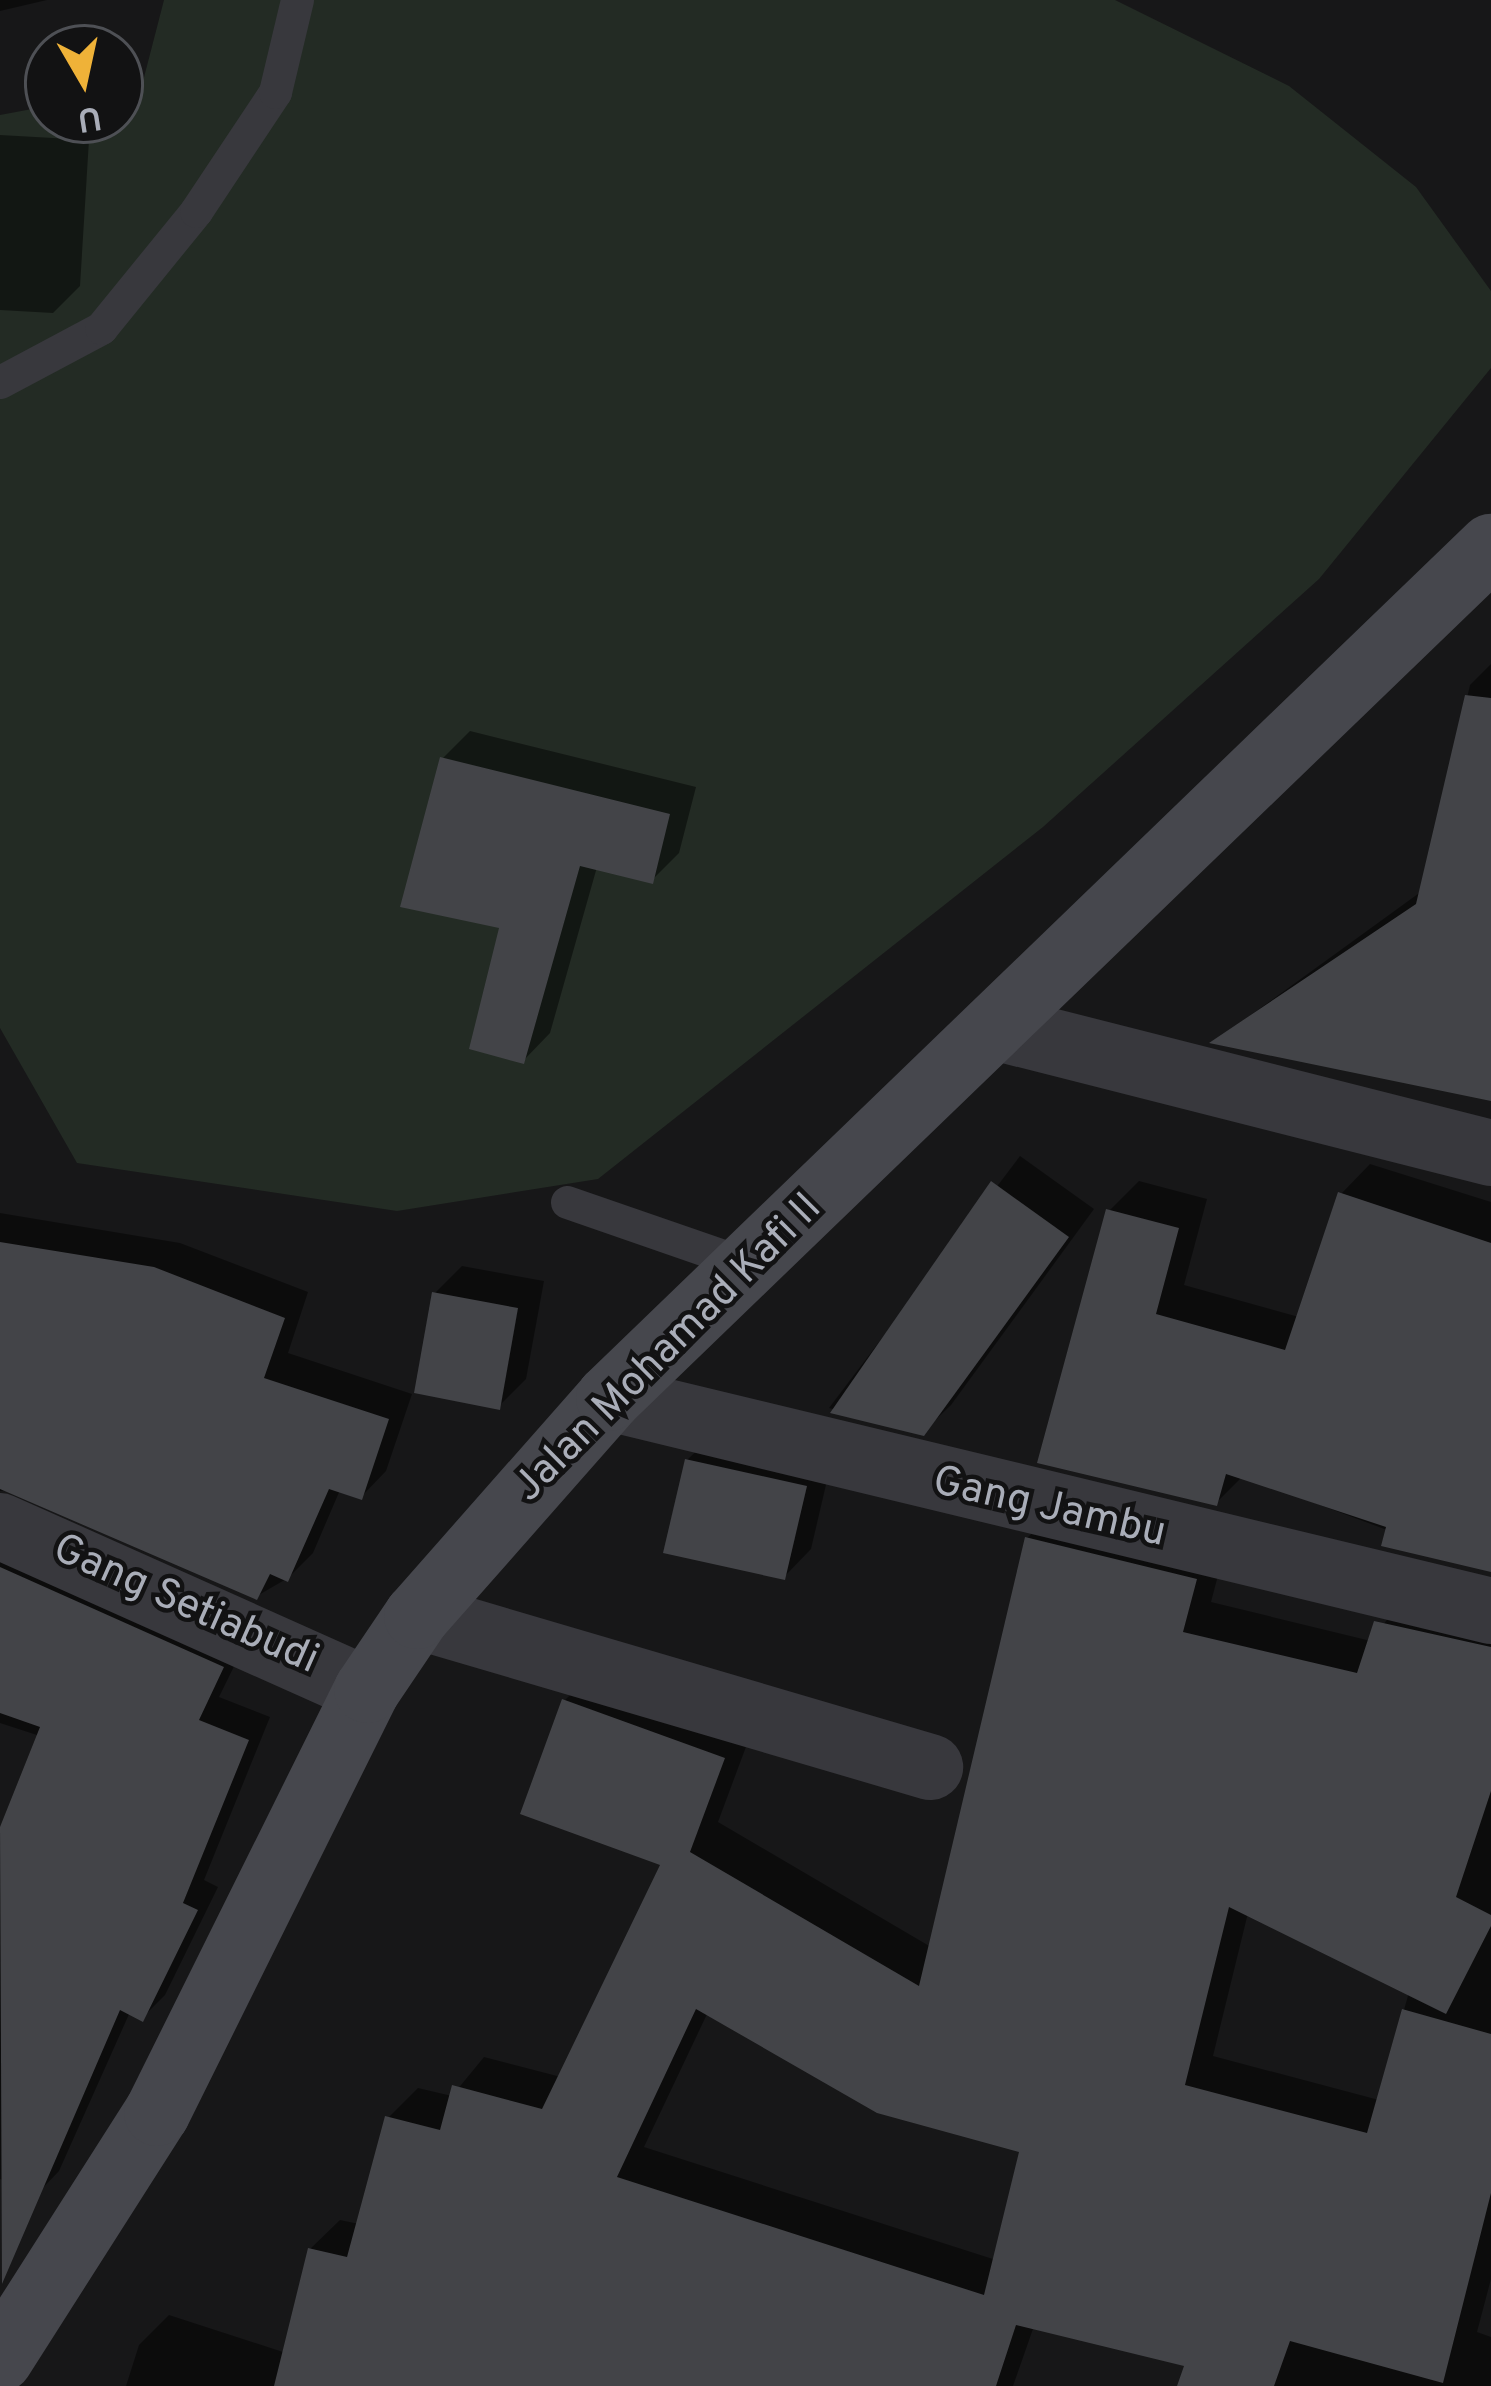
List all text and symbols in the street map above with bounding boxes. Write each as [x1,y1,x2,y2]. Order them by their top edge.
north arrow [24,24,144,144]
text: U [74,94,104,139]
street label: Jalan Mohamad Kafi II [504,1184,834,1514]
street label: Gang Jambu [928,1458,1170,1560]
street label: Gang Setiabudi [45,1525,325,1687]

